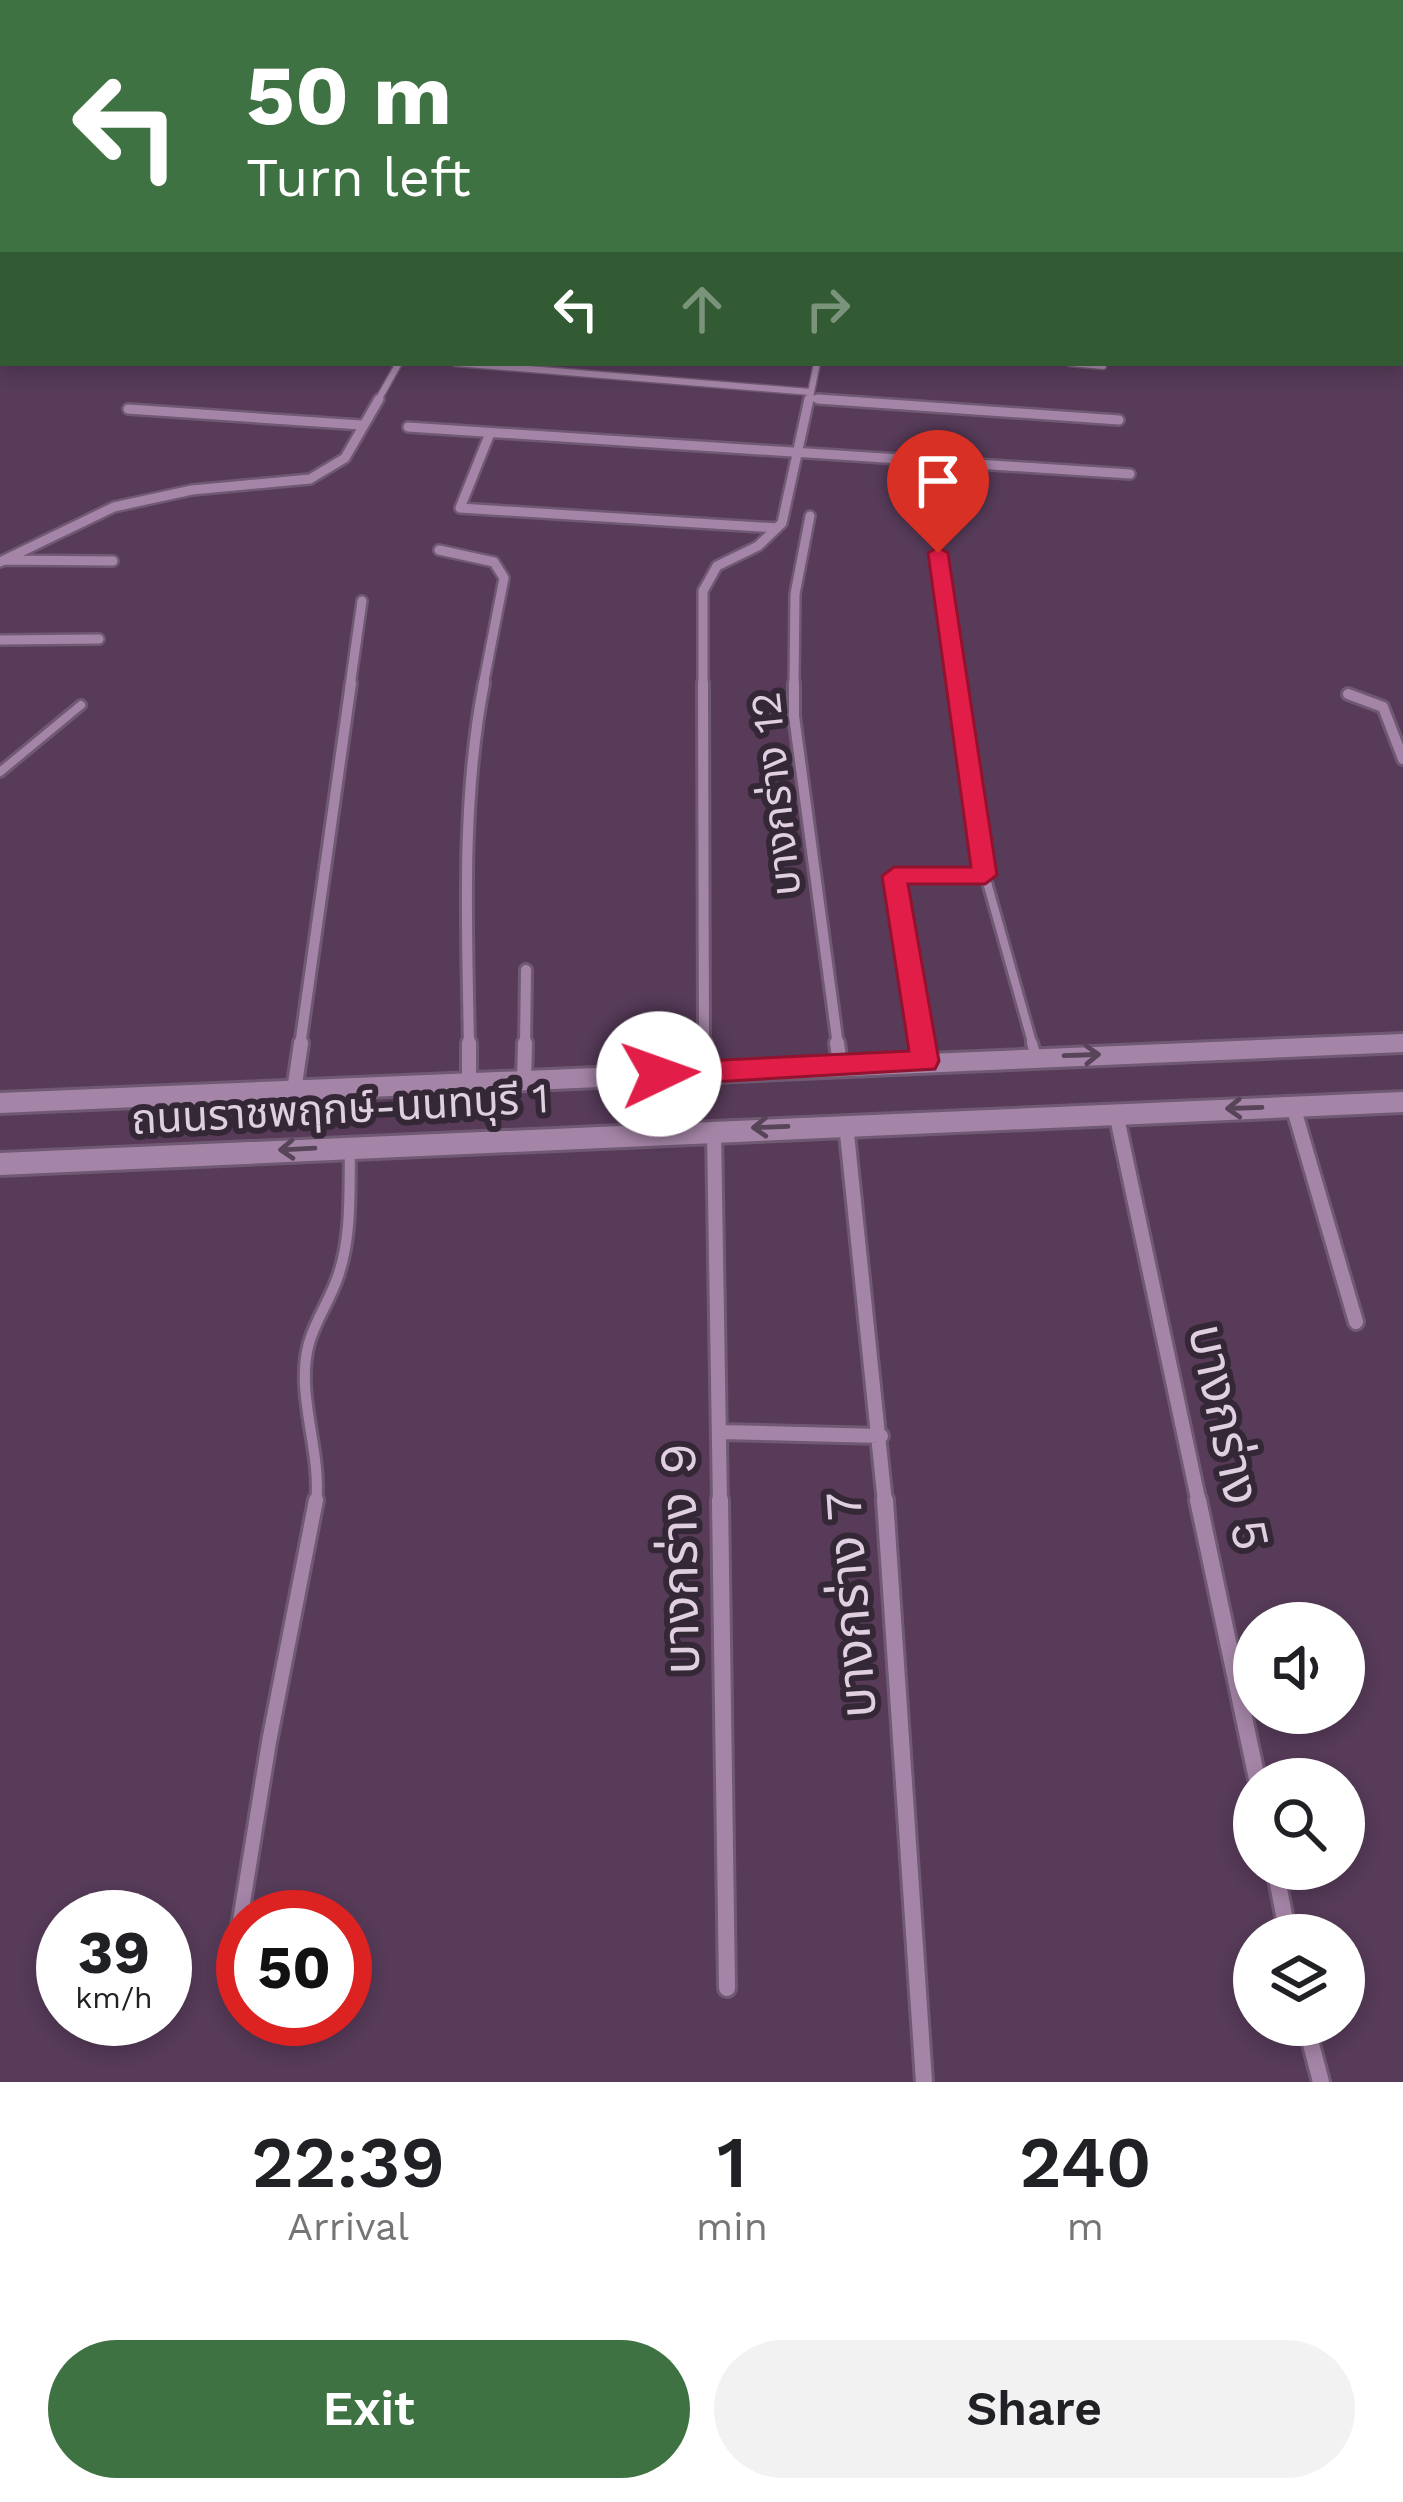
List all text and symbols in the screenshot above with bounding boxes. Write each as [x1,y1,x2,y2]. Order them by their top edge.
text: 50 m [246,46,452,144]
icon: left [48,48,204,204]
text: Turn left [246,146,471,209]
icon: left [543,276,609,342]
icon: ahead [669,276,735,342]
icon: right [795,276,861,342]
pin [887,430,989,553]
icon: arrive [905,448,971,514]
street label: บางกร่าง 12 [740,690,811,898]
position arrow [596,1011,722,1137]
one-way arrow [1062,1043,1101,1066]
street label: ถนนราชพฤกษ์-นนทบุรี 1 [130,1073,550,1145]
one-way arrow [1225,1097,1264,1120]
one-way arrow [752,1116,791,1139]
one-way arrow [278,1138,317,1161]
street label: บางกร่าง 5 [1177,1319,1282,1556]
street label: บางกร่าง 9 [648,1443,711,1675]
street label: บางกร่าง 7 [813,1490,888,1720]
map controls [1233,1602,1365,2046]
button: sound [1233,1602,1365,1734]
button: search [1233,1758,1365,1890]
speed limit sign: 50 [216,1890,372,2046]
button: layers [1233,1914,1365,2046]
text: 39 [78,1917,150,1988]
text: km/h [75,1980,153,2015]
text: 22:39 [251,2120,445,2204]
text: 1 [717,2120,747,2204]
text: 240 [1019,2120,1152,2204]
text: Arrival [287,2204,409,2249]
text: min [696,2204,768,2249]
text: m [1067,2204,1104,2249]
button: Exit [48,2340,690,2478]
button: Share [714,2340,1355,2478]

